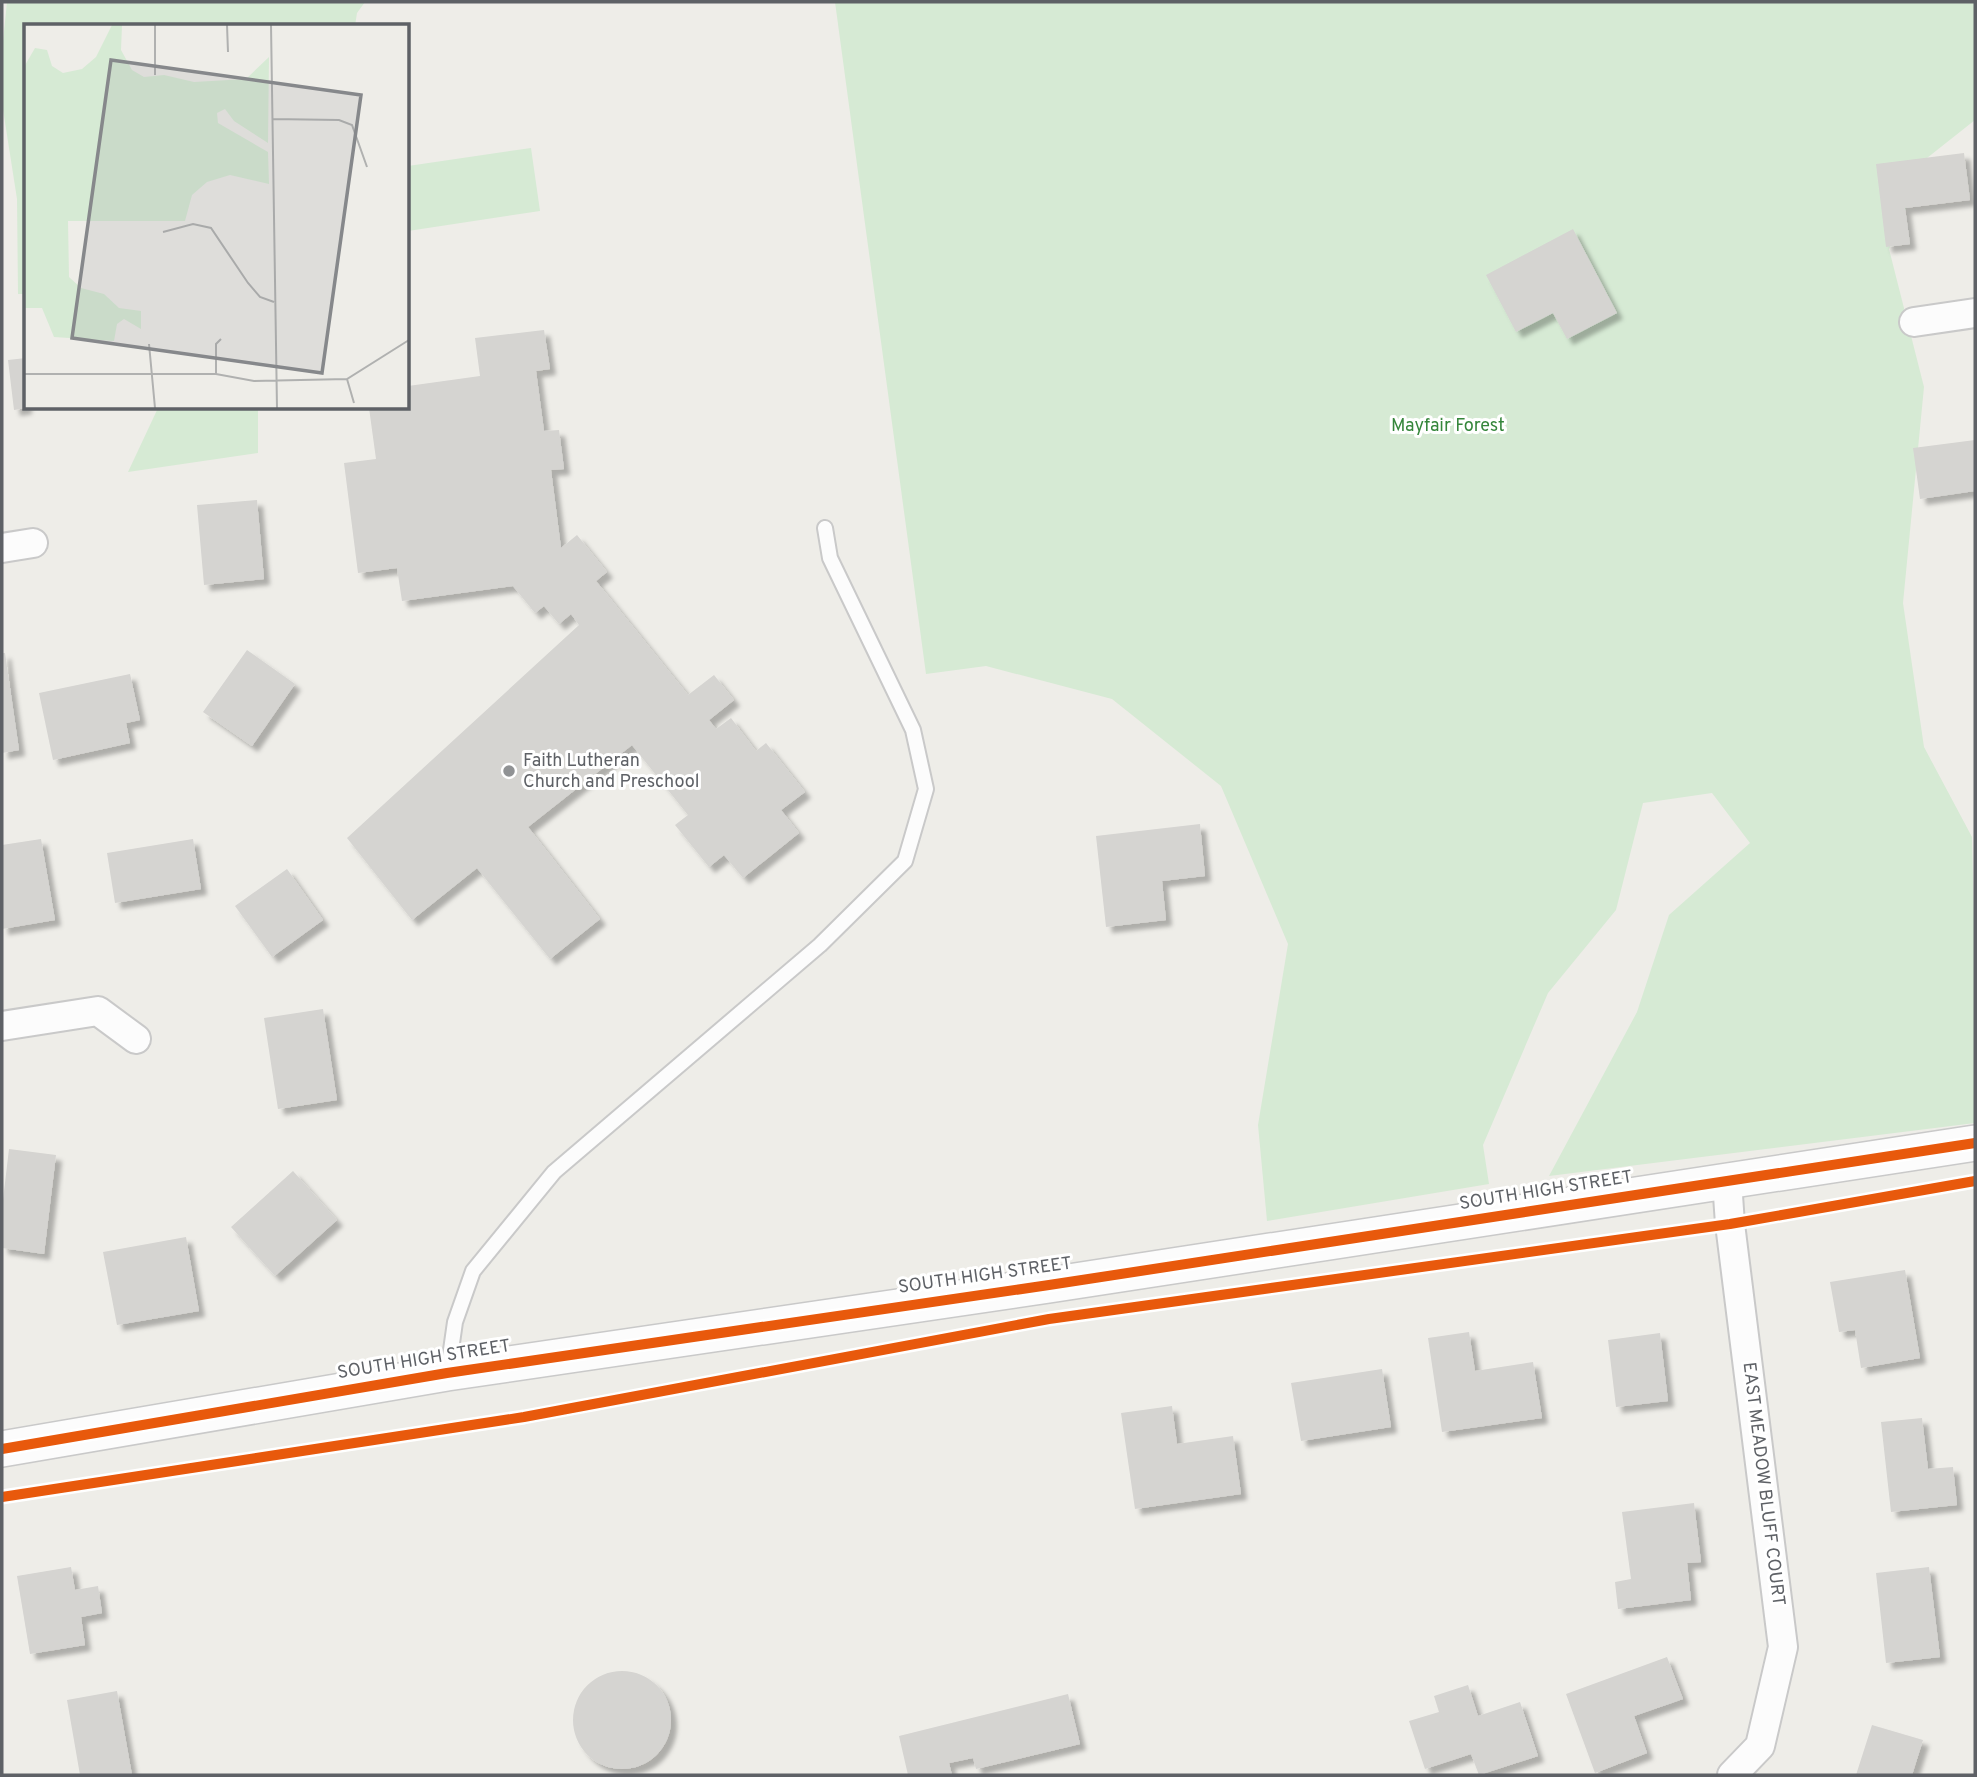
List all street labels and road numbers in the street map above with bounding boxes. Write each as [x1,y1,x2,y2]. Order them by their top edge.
street label: SOUTH HIGH STREET [1458,1166,1634,1216]
street label: SOUTH HIGH STREET [897,1252,1073,1300]
street label: SOUTH HIGH STREET [336,1335,512,1385]
street label: EAST MEADOW BLUFF COURT [1737,1361,1789,1607]

